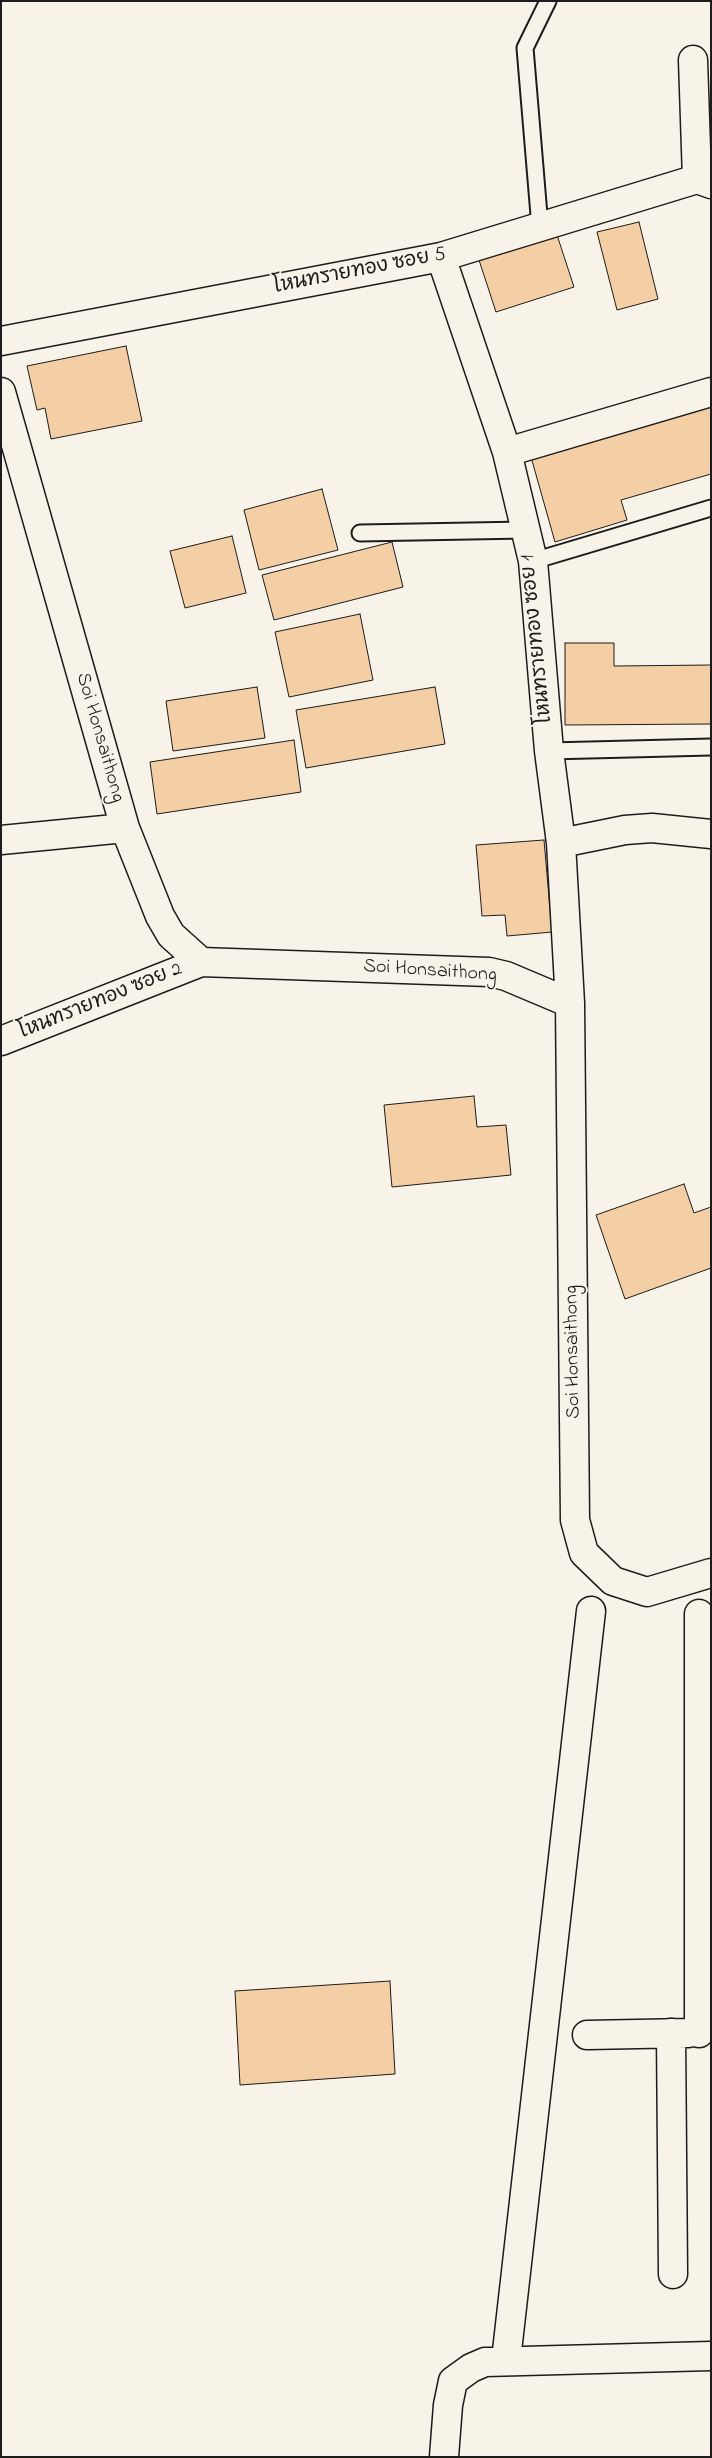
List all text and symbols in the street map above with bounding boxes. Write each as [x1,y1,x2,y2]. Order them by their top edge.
street label: โหนทรายทอง ซอย 5 [272,244,448,300]
street label: โหนทรายทอง ซอย 1 [517,553,559,725]
street label: Soi Honsaithong [69,670,129,806]
street label: Soi Honsaithong [362,955,498,989]
street label: โหนทรายทอง ซอย 2 [16,958,186,1046]
street label: Soi Honsaithong [561,1285,587,1419]

